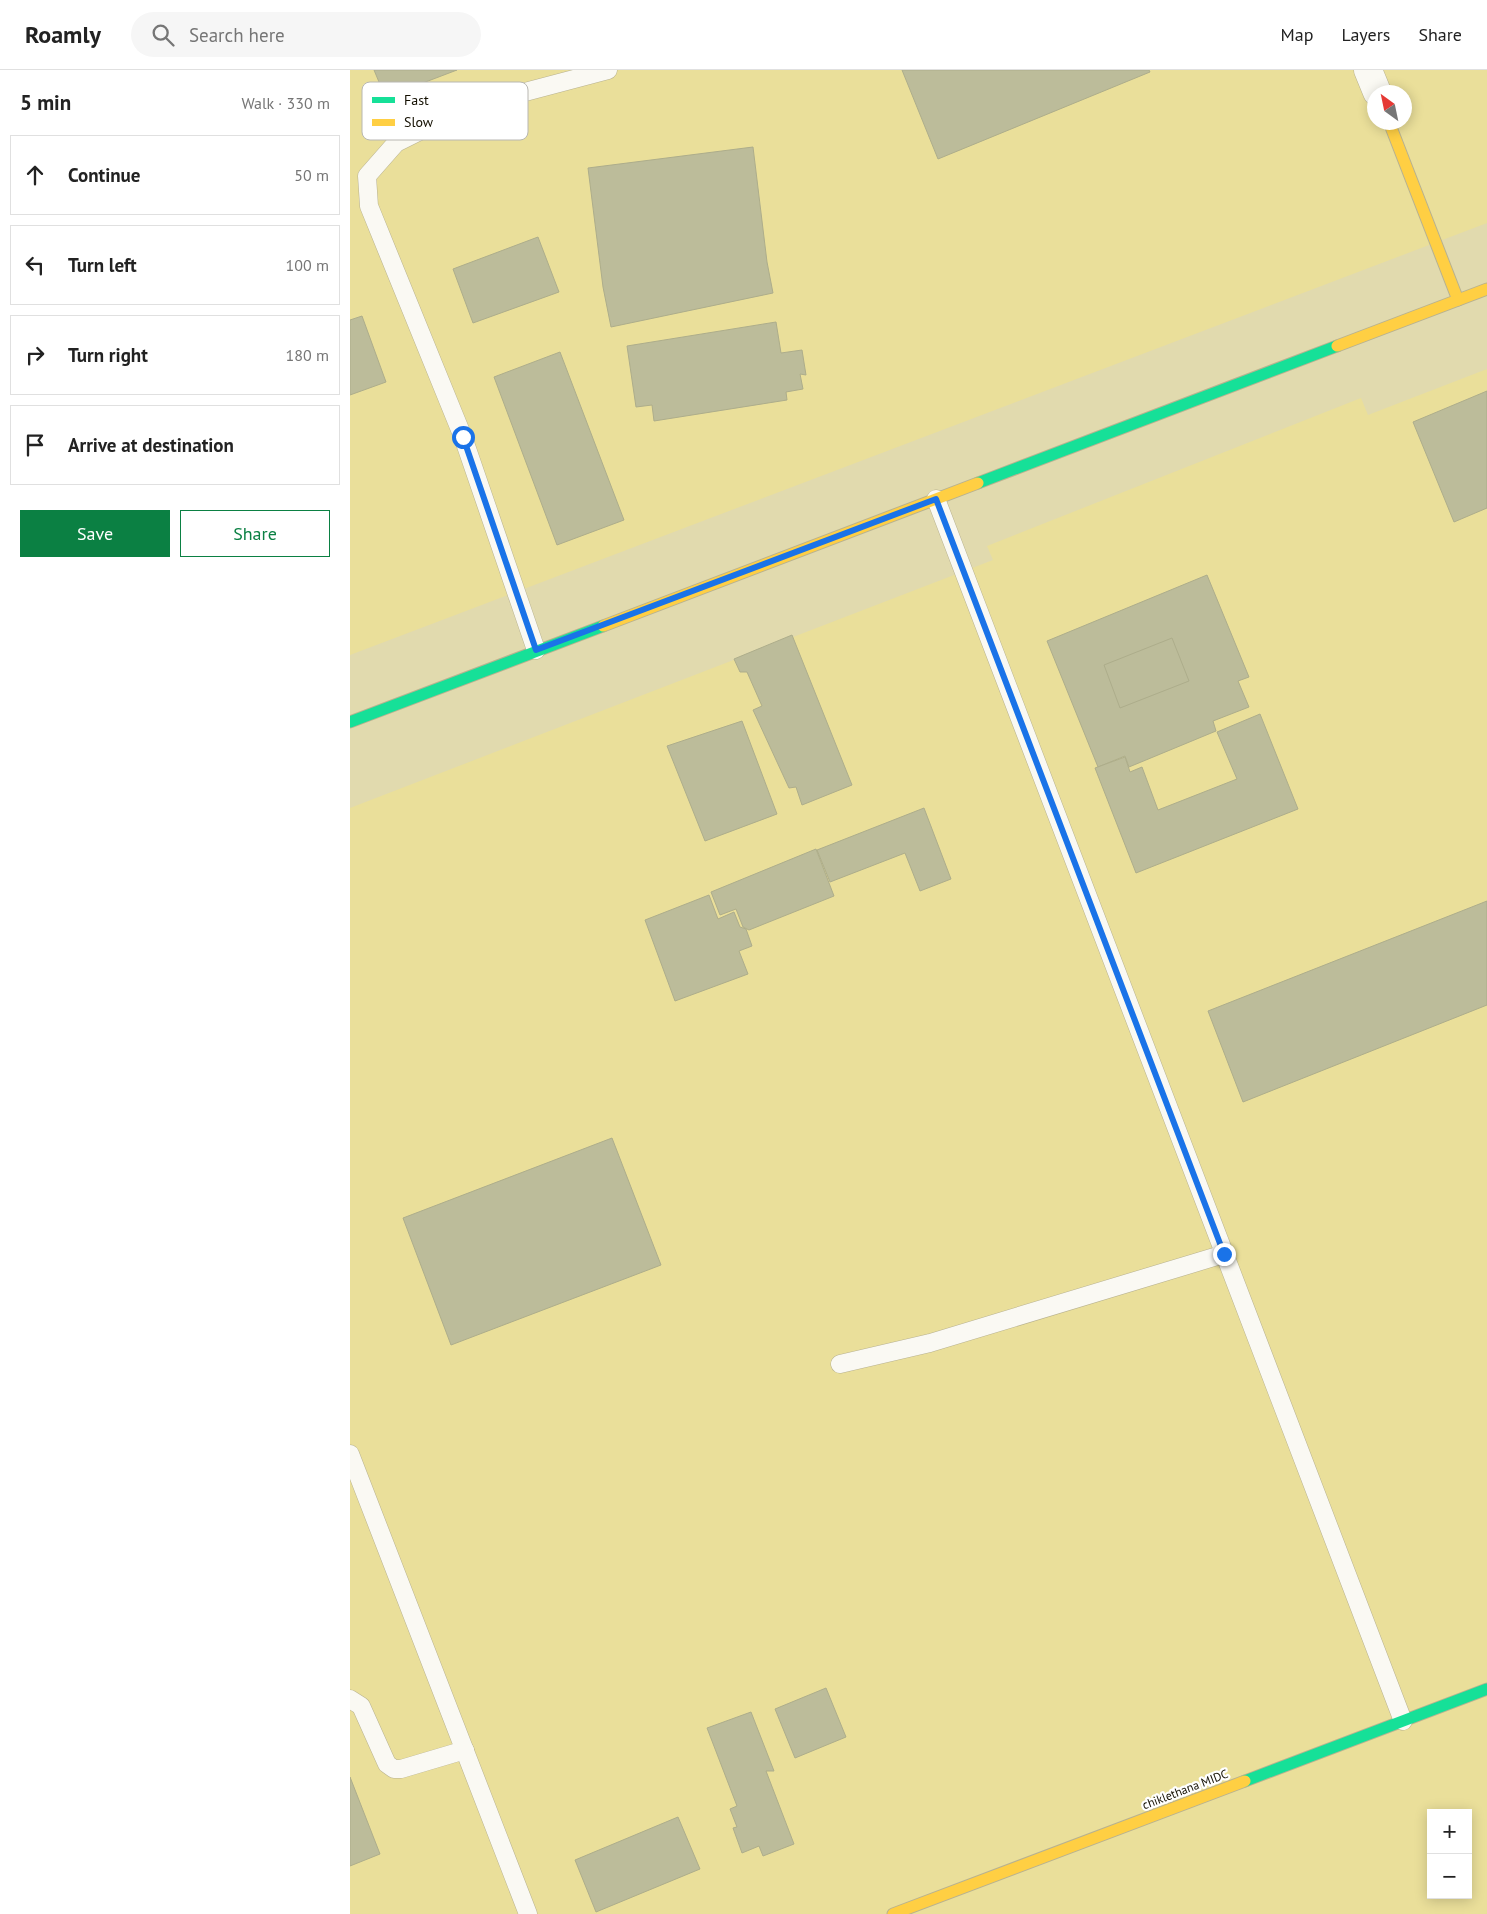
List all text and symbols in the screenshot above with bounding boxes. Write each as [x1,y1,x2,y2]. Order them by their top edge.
search box [131,12,481,57]
text: Roamly [25,19,101,50]
icon: search [149,21,177,49]
text: Search here [189,23,285,47]
text: Map [1281,23,1313,46]
text: Layers [1341,23,1390,46]
text: Share [1418,23,1462,46]
legend [362,82,528,140]
north arrow [1367,85,1412,130]
text: 5 min [20,89,71,116]
text: Fast [404,91,429,109]
text: Walk · 330 m [241,93,330,113]
text: Slow [404,113,434,131]
icon: ahead [21,161,49,189]
text: Continue [68,163,140,187]
text: 50 m [294,165,329,185]
icon: left [21,251,49,279]
text: Turn left [68,253,137,277]
text: 100 m [286,255,329,275]
icon: right [21,341,49,369]
text: Turn right [68,343,148,367]
text: 180 m [286,345,329,365]
route start [452,426,475,449]
icon: arrive [21,431,49,459]
text: Arrive at destination [68,433,234,457]
button: Save [20,510,170,557]
button: Share [180,510,330,557]
route end [1213,1243,1236,1266]
street label: chiklethana MIDC [1140,1766,1230,1812]
map controls [1427,1809,1472,1899]
button: + [1427,1809,1472,1854]
button: − [1427,1854,1472,1899]

